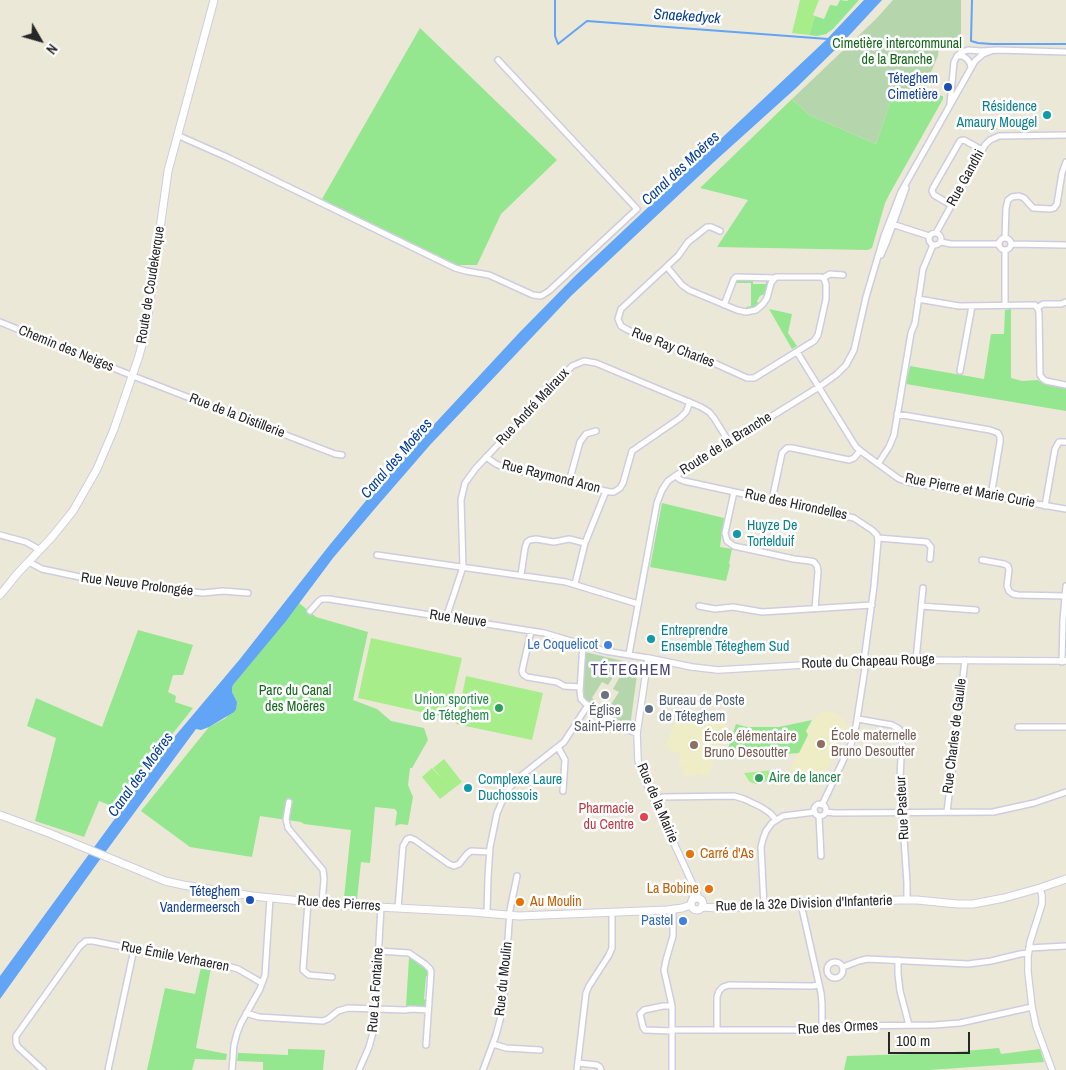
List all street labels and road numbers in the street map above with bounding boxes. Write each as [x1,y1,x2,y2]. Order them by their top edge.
street label: Rue Gandhi [944,147,988,209]
street label: Route de Coudekerque [133,225,169,345]
street label: Chemin des Neiges [16,322,116,376]
street label: Rue Ray Charles [629,324,717,372]
street label: Rue André Malraux [493,365,573,449]
street label: Rue de la Distillerie [187,390,287,442]
street label: Route de la Branche [677,409,775,479]
street label: Rue Raymond Aron [500,457,602,497]
street label: Rue Pierre et Marie Curie [904,470,1036,512]
street label: Rue des Hirondelles [743,486,849,524]
street label: Rue Neuve Prolongée [80,570,194,600]
street label: Rue Neuve [428,607,488,631]
street label: Route du Chapeau Rouge [801,651,935,673]
street label: Rue Charles de Gaulle [940,677,970,795]
street label: Rue de la Mairie [633,761,681,845]
street label: Rue Pasteur [893,776,913,840]
street label: Rue des Pierres [297,893,381,915]
street label: Rue de la 32e Division d'Infanterie [715,893,893,915]
street label: Rue Émile Verhaeren [120,938,230,976]
street label: Rue du Moulin [492,941,516,1017]
street label: Rue La Fontaine [365,947,387,1033]
street label: Rue des Ormes [797,1018,879,1038]

